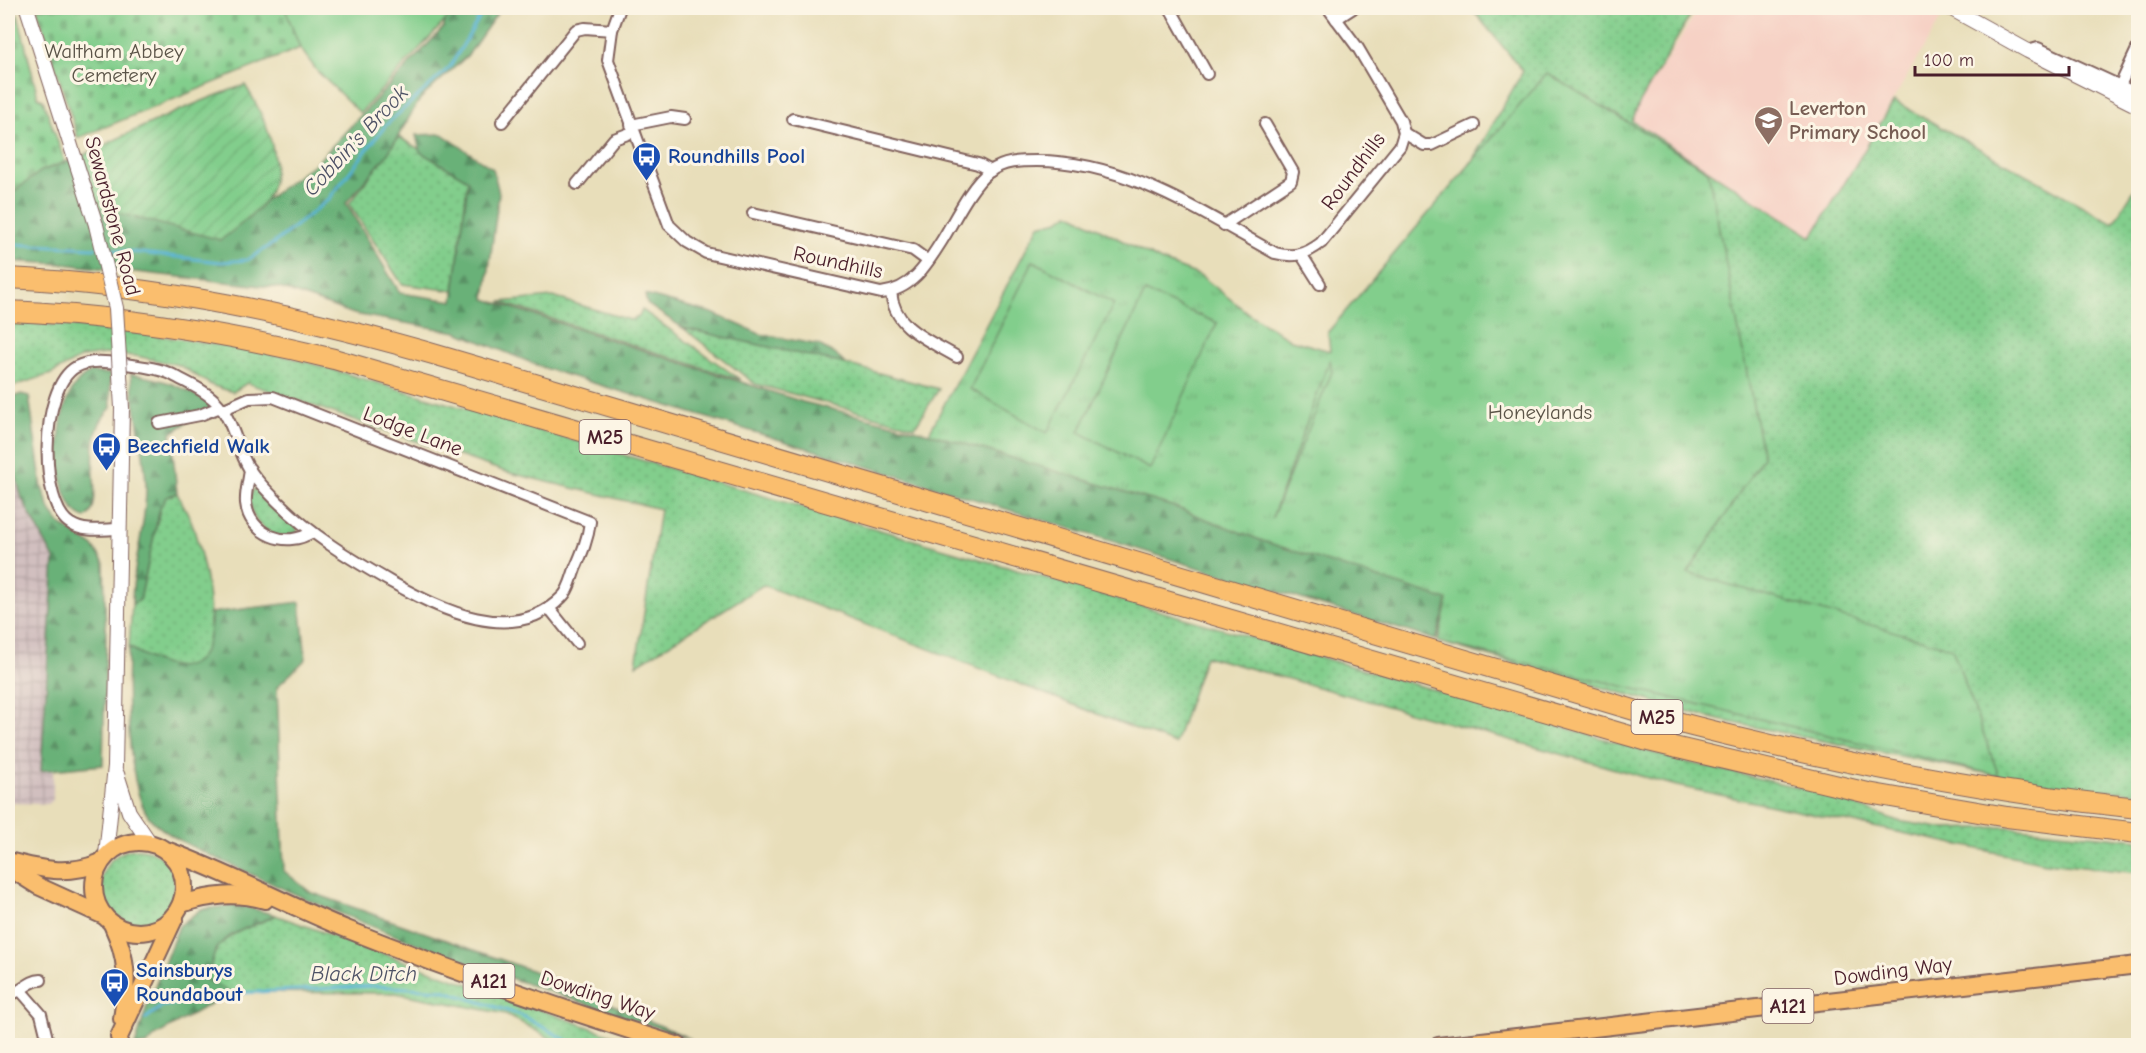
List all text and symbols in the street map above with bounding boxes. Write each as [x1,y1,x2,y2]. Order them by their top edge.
park label: Waltham Abbey Cemetery [44,39,184,87]
scale bar [1915,39,2070,77]
text: 100 m [1924,50,1974,71]
water label: Cobbin's Brook [298,80,414,201]
place label: Leverton Primary School [1789,96,1926,144]
school or university icon: Leverton Primary School [1752,104,1784,146]
street label: Roundhills [1316,128,1390,214]
street label: Sewardstone Road [80,134,146,298]
bus stop icon: Roundhills Pool [631,140,663,182]
place label: Roundhills Pool [668,144,805,168]
street label: Roundhills [791,241,885,283]
park label: Honeylands [1488,400,1592,424]
street label: Lodge Lane [360,401,466,461]
road number: M25 [580,420,630,454]
bus stop icon: Beechfield Walk [90,430,122,472]
place label: Beechfield Walk [127,434,270,458]
road number: M25 [1632,700,1682,734]
street label: Dowding Way [1832,952,1954,990]
place label: Sainsburys Roundabout [136,958,244,1006]
water label: Black Ditch [311,961,417,987]
road number: A121 [464,964,514,998]
street label: Dowding Way [538,965,659,1025]
bus stop icon: Sainsburys Roundabout [99,966,131,1008]
road number: A121 [1762,989,1814,1023]

